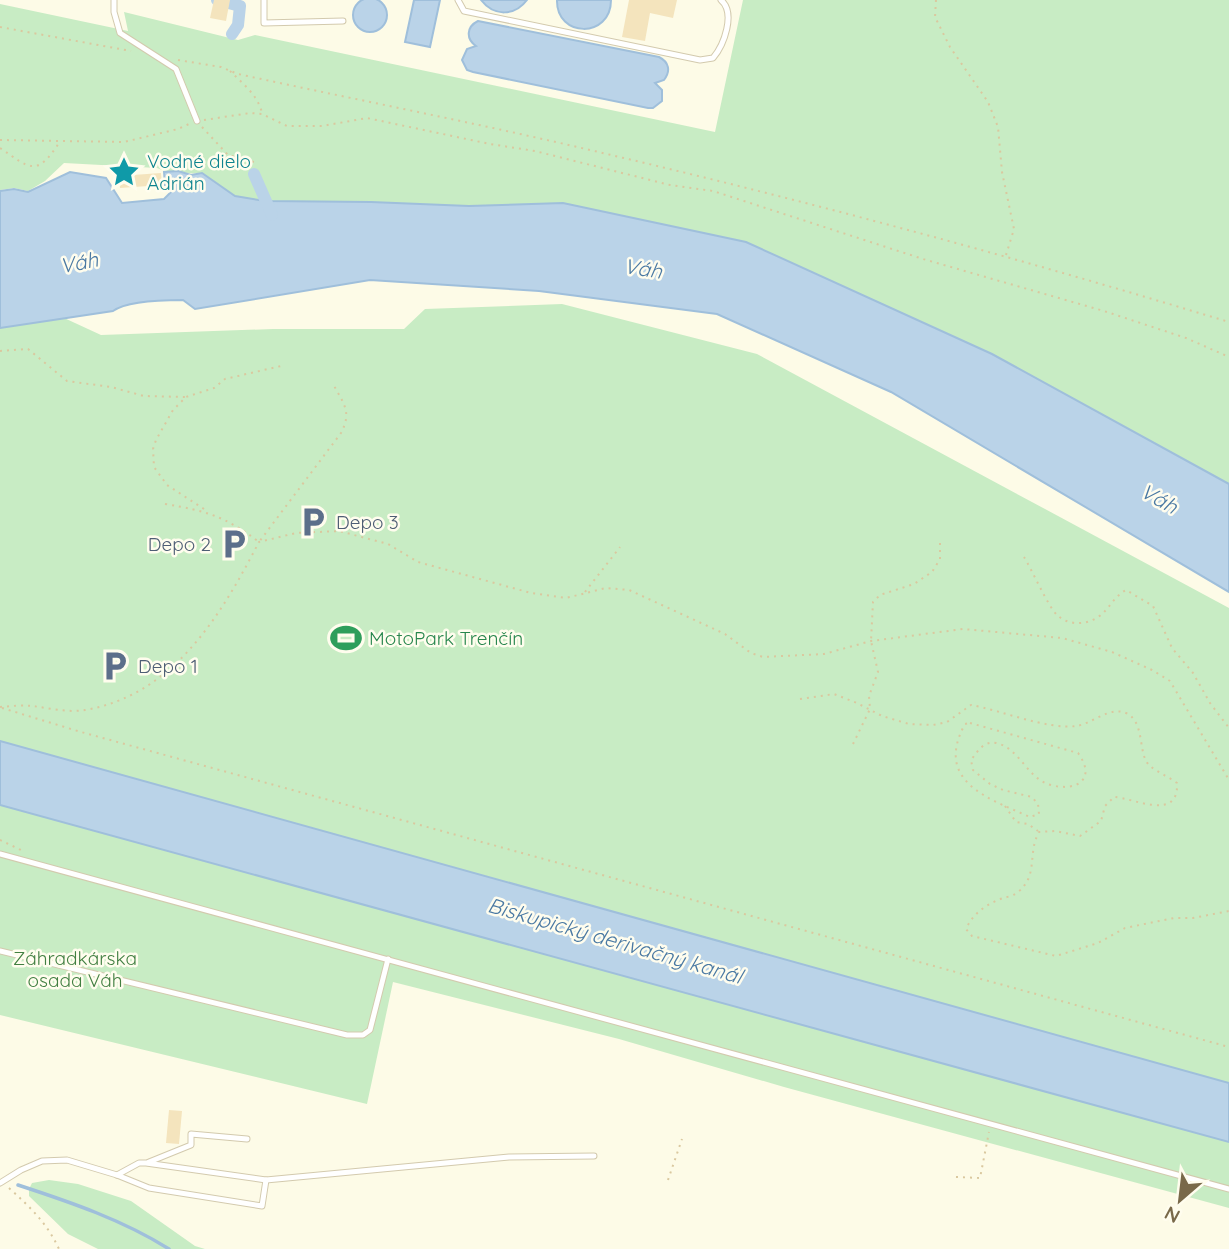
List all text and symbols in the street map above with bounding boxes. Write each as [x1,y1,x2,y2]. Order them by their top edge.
place label: Vodné dielo Adrián [147,149,251,195]
place icon: Vodné dielo Adrián [107,155,141,189]
water label: Váh [58,245,101,278]
water label: Váh [622,252,665,284]
water label: Váh [1136,477,1183,519]
parking icon: Depo 3 [296,505,330,539]
place label: Depo 3 [336,510,399,534]
parking icon: Depo 2 [217,527,251,561]
place label: Depo 2 [148,532,211,556]
sports icon: MotoPark Trenčín [329,621,363,655]
place label: MotoPark Trenčín [369,626,523,650]
parking icon: Depo 1 [98,649,132,683]
place label: Depo 1 [138,654,198,678]
water label: Biskupický derivačný kanál [485,891,747,989]
park label: Záhradkárska osada Váh [13,946,137,992]
north arrow [1145,1165,1215,1235]
text: N [1160,1201,1184,1229]

